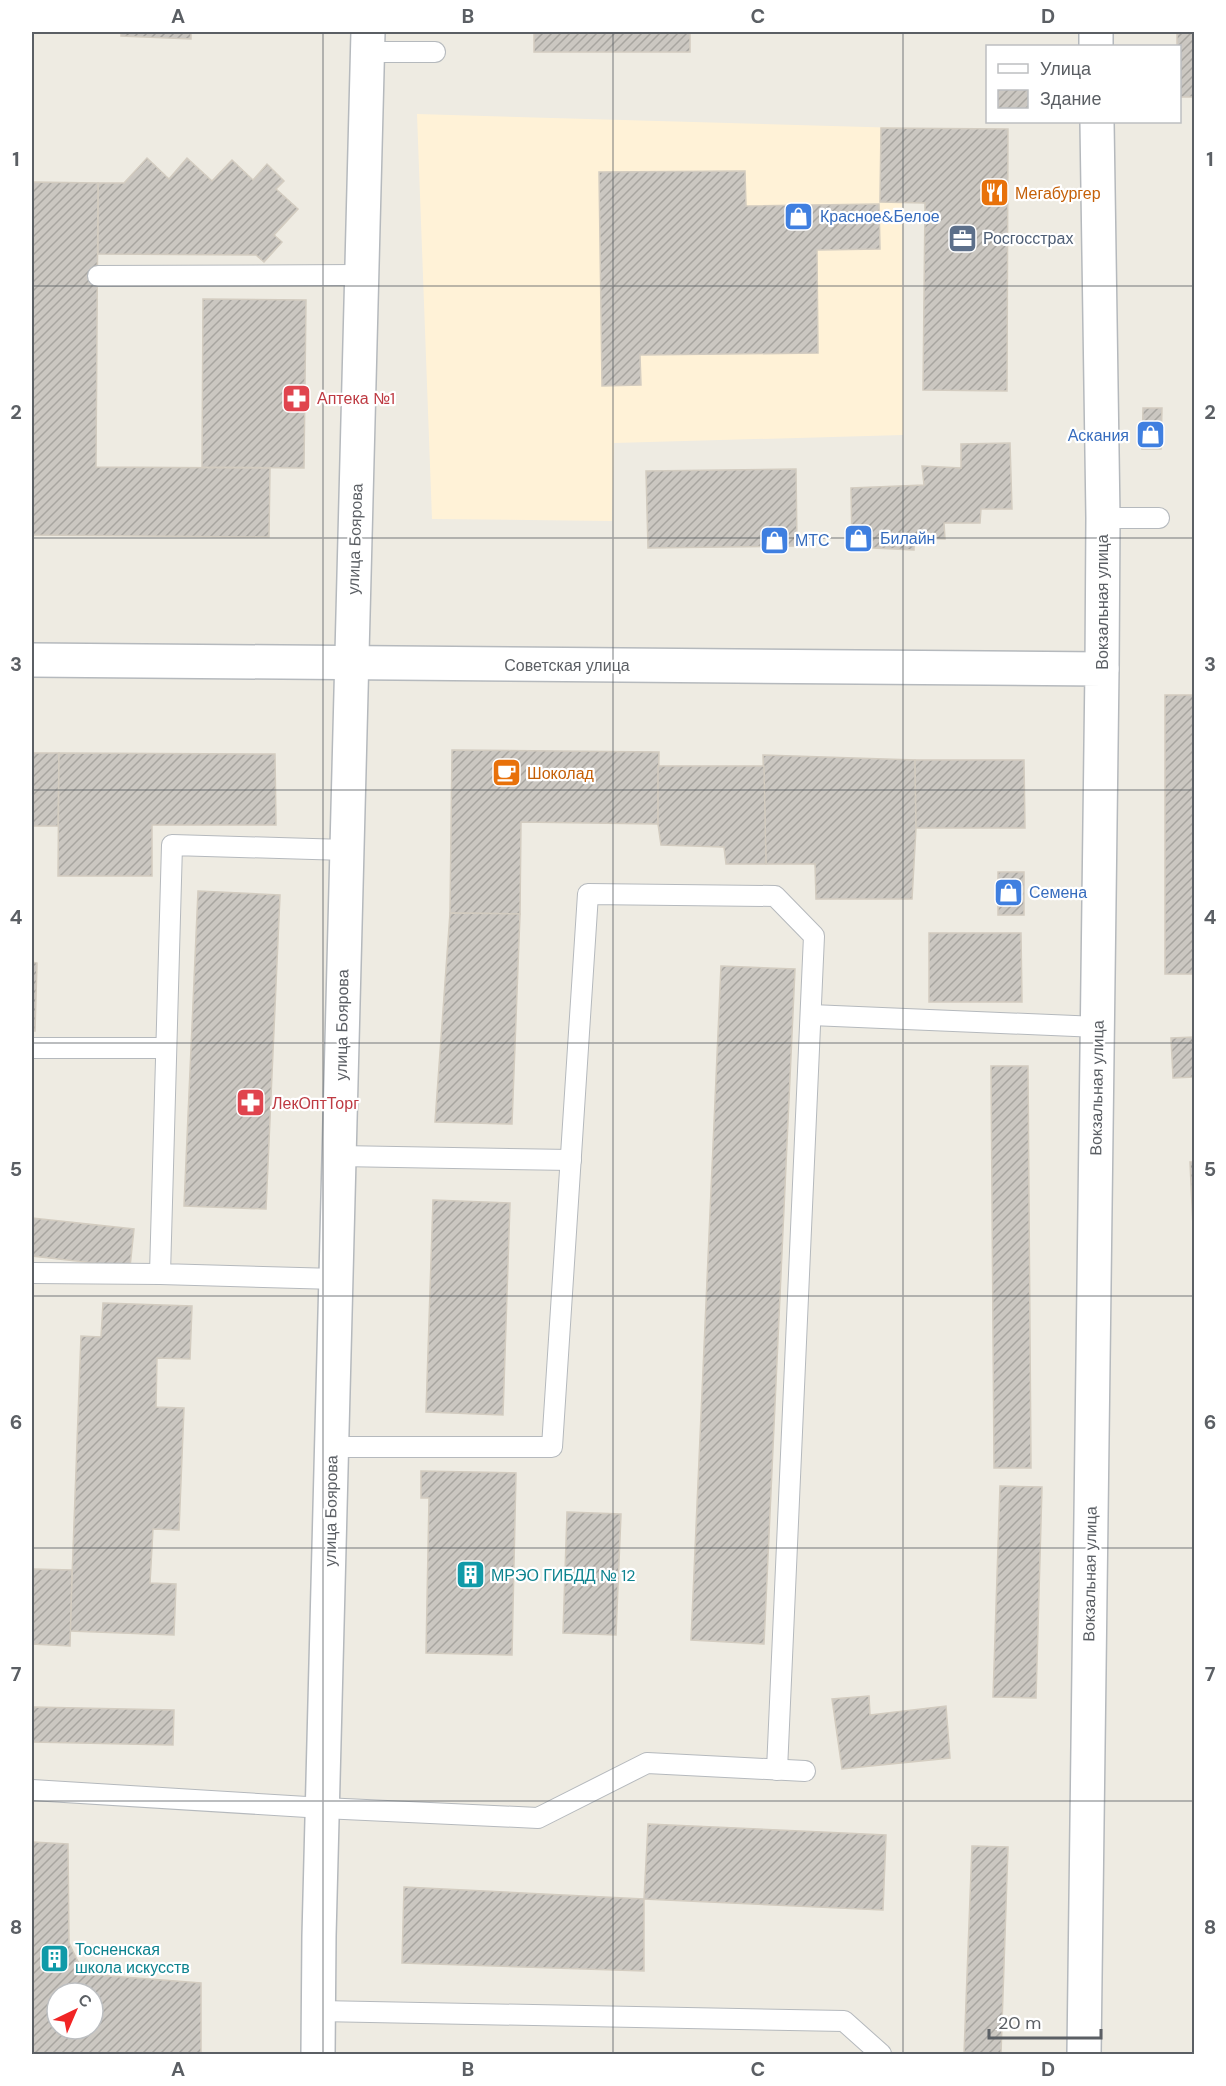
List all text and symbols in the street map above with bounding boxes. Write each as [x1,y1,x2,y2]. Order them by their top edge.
text: A [171,3,185,29]
text: B [462,3,474,29]
text: C [751,3,765,29]
text: D [1041,3,1055,29]
legend [986,45,1181,123]
text: Улица [1040,57,1092,81]
text: Здание [1040,87,1101,111]
text: 1 [12,146,20,172]
text: 1 [1206,146,1214,172]
restaurant icon: Мегабургер [978,177,1010,209]
place label: Мегабургер [1015,183,1101,204]
shop icon: Красное&Белое [783,200,815,232]
place label: Красное&Белое [820,206,940,227]
office icon: Росгосстрах [946,222,978,254]
place label: Росгосстрах [983,228,1073,249]
pharmacy icon: Аптека №1 [280,382,312,414]
place label: Аптека №1 [317,388,395,409]
text: 2 [10,399,22,425]
text: 2 [1204,399,1216,425]
shop icon: Аскания [1134,419,1166,451]
place label: Аскания [1068,425,1129,446]
street label: улица Боярова [343,483,367,595]
shop icon: Билайн [843,522,875,554]
shop icon: МТС [758,524,790,556]
place label: Билайн [880,528,935,549]
place label: МТС [795,530,830,551]
street label: Вокзальная улица [1092,534,1113,670]
text: 3 [10,651,22,677]
text: 3 [1204,651,1216,677]
street label: Советская улица [504,655,630,676]
cafe icon: Шоколад [490,757,522,789]
place label: Шоколад [527,763,595,784]
shop icon: Семена [992,876,1024,908]
place label: Семена [1029,882,1087,903]
text: 4 [10,904,23,930]
text: 4 [1204,904,1217,930]
street label: улица Боярова [331,969,353,1081]
street label: Вокзальная улица [1085,1020,1109,1156]
pharmacy icon: ЛекОптТорг [235,1087,267,1119]
place label: ЛекОптТорг [272,1093,359,1114]
text: 5 [10,1156,22,1182]
text: 5 [1204,1156,1216,1182]
text: 6 [10,1409,22,1435]
text: 6 [1204,1409,1216,1435]
street label: улица Боярова [320,1455,342,1567]
street label: Вокзальная улица [1078,1506,1102,1642]
building icon: МРЭО ГИБДД № 12 [454,1559,486,1591]
place label: МРЭО ГИБДД № 12 [491,1565,635,1586]
text: 7 [11,1661,22,1687]
text: 7 [1205,1661,1216,1687]
text: 8 [10,1914,22,1940]
text: 8 [1204,1914,1216,1940]
place label: Тосненская школа искусств [75,1939,190,1978]
building icon: Тосненская школа искусств [38,1942,70,1974]
north arrow [45,1981,105,2041]
text: С [74,1989,97,2012]
scale bar [989,2002,1102,2040]
text: 20 m [998,2011,1041,2035]
text: A [171,2056,185,2082]
text: B [462,2056,474,2082]
text: C [751,2056,765,2082]
text: D [1041,2056,1055,2082]

